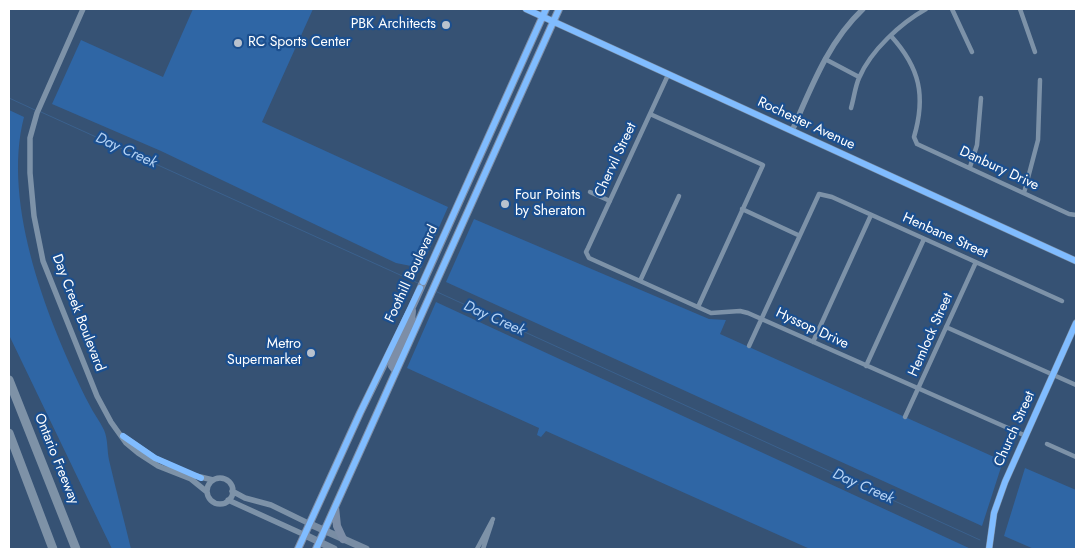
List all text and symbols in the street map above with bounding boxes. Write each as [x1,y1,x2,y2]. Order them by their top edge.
place label: PBK Architects [351,17,436,33]
marker: PBK Architects [440,19,452,31]
place label: RC Sports Center [248,35,350,51]
marker: RC Sports Center [232,37,244,49]
street label: Rochester Avenue [755,94,857,154]
street label: Chervil Street [591,120,641,200]
water label: Day Creek [93,130,159,172]
street label: Danbury Drive [957,143,1041,195]
place label: Four Points by Sheraton [515,188,585,220]
marker: Four Points by Sheraton [499,198,511,210]
street label: Henbane Street [900,210,990,262]
street label: Foothill Boulevard [382,223,442,325]
street label: Day Creek Boulevard [48,252,108,374]
street label: Hemlock Street [905,291,957,379]
water label: Day Creek [461,298,527,340]
street label: Hyssop Drive [773,305,851,353]
place label: Metro Supermarket [227,337,301,370]
marker: Metro Supermarket [305,347,317,359]
street label: Church Street [991,389,1039,469]
street label: Ontario Freeway [30,411,82,507]
water label: Day Creek [830,466,896,508]

